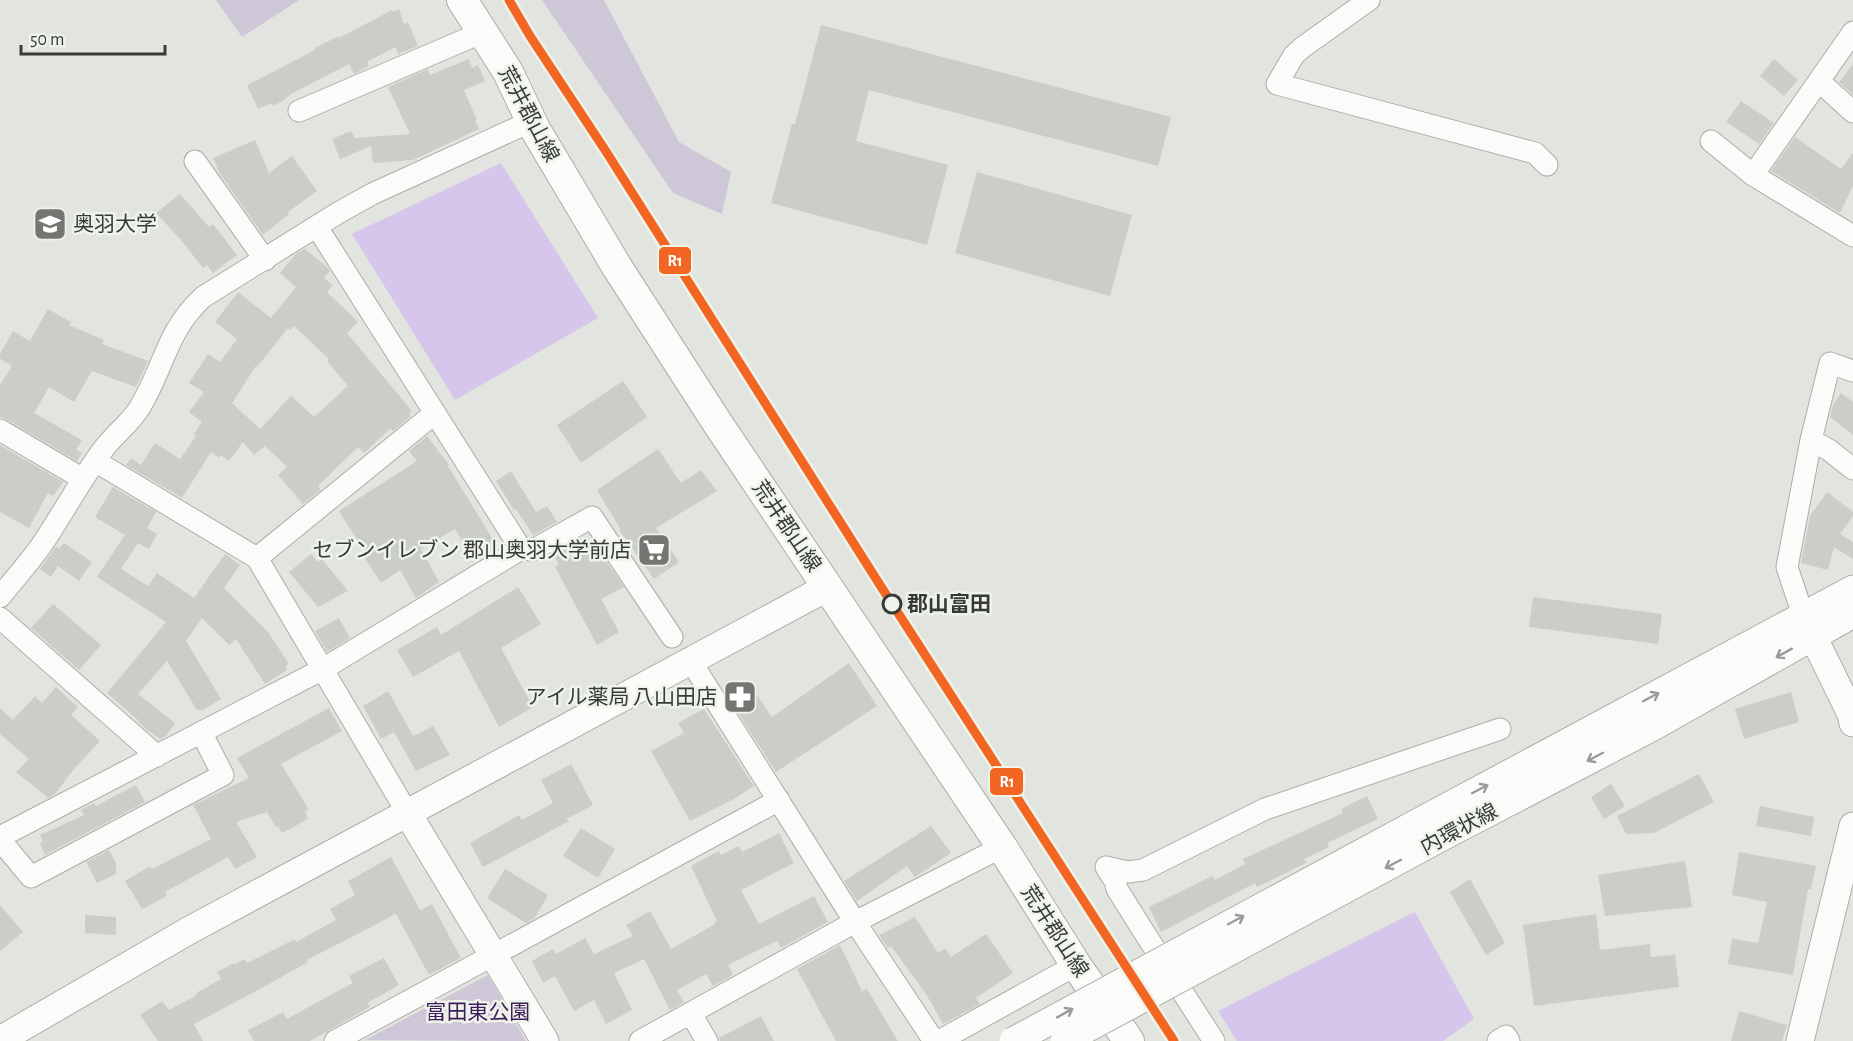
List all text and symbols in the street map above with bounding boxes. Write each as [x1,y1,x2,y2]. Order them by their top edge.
scale bar [21,18,165,56]
text: 50 m [30,31,64,49]
street label: 荒井郡山線 [495,62,563,166]
school or university icon: 奥羽大学 [32,206,68,242]
place label: 奥羽大学 [73,213,157,235]
line badge: R1 [658,246,692,275]
text: R1 [667,253,683,269]
street label: 荒井郡山線 [749,476,825,576]
supermarket icon: セブンイレブン 郡山奥羽大学前店 [636,532,672,568]
place label: セブンイレブン 郡山奥羽大学前店 [313,538,631,561]
place label: 郡山富田 [907,593,991,615]
marker: 郡山富田 [882,594,902,614]
one-way arrow [1776,647,1793,659]
pharmacy icon: アイル薬局 八山田店 [722,679,758,715]
place label: アイル薬局 八山田店 [526,686,717,708]
one-way arrow [1642,691,1660,702]
one-way arrow [1586,752,1604,764]
line badge: R1 [989,767,1024,796]
text: R1 [999,774,1015,790]
one-way arrow [1470,783,1488,794]
street label: 内環状線 [1417,800,1501,858]
one-way arrow [1384,859,1402,870]
street label: 荒井郡山線 [1017,881,1093,981]
one-way arrow [1227,914,1244,926]
park label: 富田東公園 [426,1001,531,1023]
one-way arrow [1055,1007,1073,1018]

